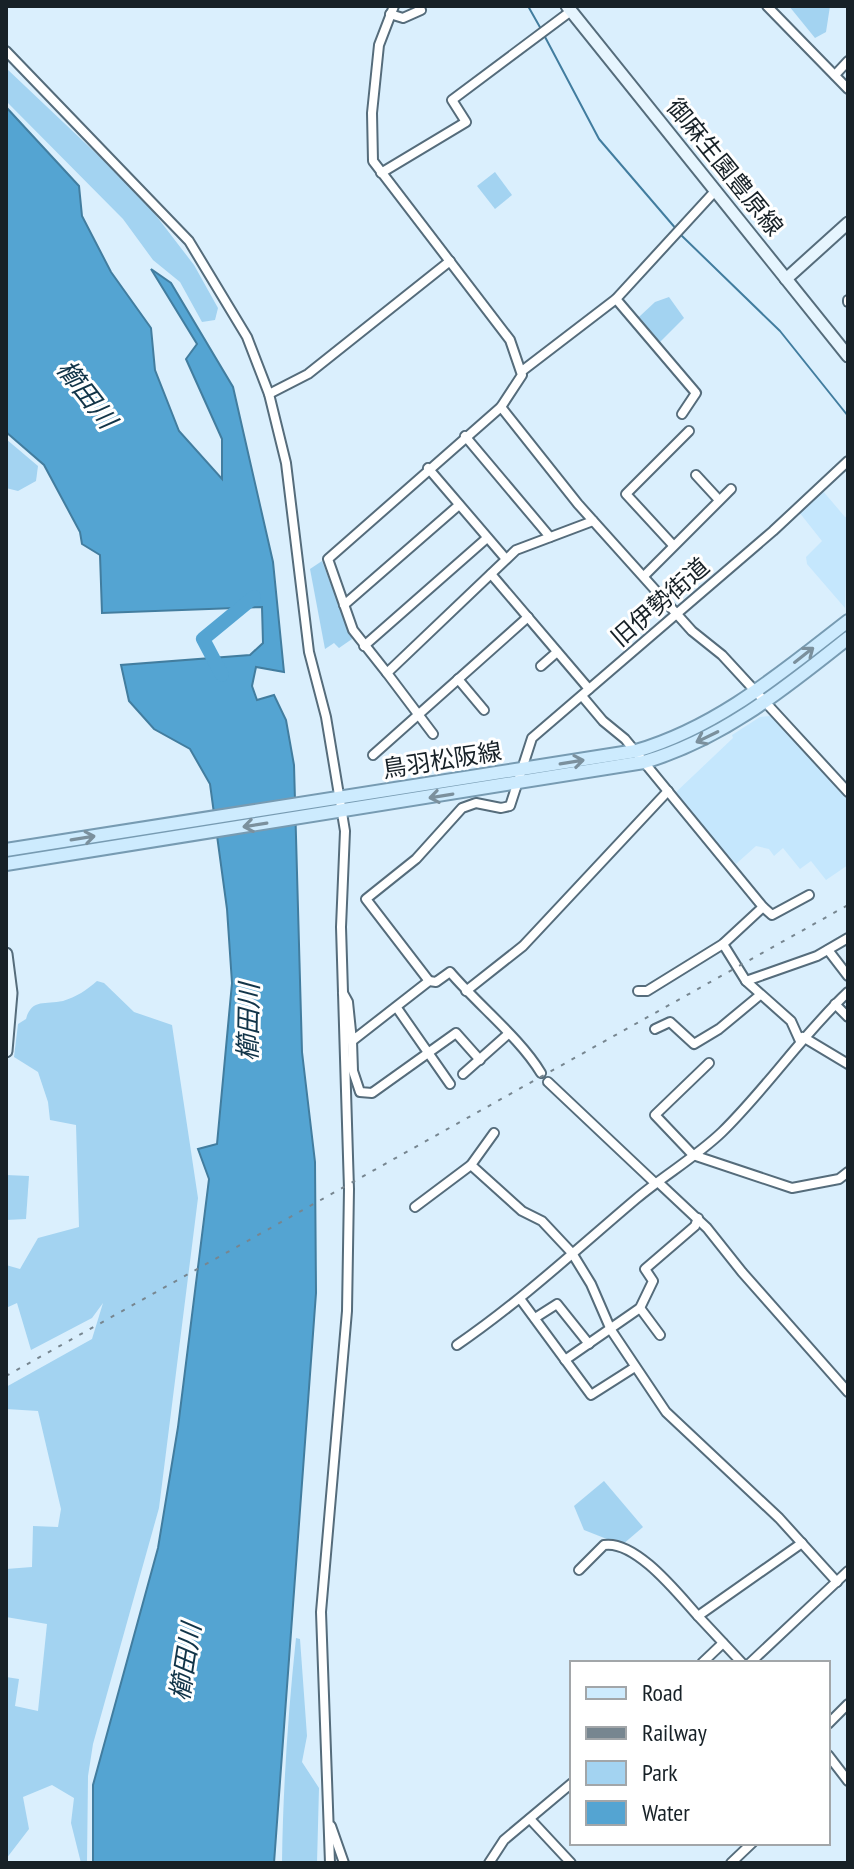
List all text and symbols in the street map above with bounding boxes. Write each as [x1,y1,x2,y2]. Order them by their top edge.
street label: 御麻生園豊原線 [660,92,790,242]
water label: 櫛田川 [50,353,126,437]
street label: 旧伊勢街道 [605,551,715,653]
one-way arrow [793,646,814,663]
one-way arrow [695,730,719,745]
street label: 鳥羽松阪線 [380,735,504,785]
one-way arrow [559,754,584,769]
one-way arrow [429,789,454,804]
one-way arrow [243,818,268,833]
one-way arrow [70,830,95,845]
water label: 櫛田川 [231,980,265,1061]
water label: 櫛田川 [163,1618,208,1703]
legend [570,1661,830,1845]
text: Road [642,1677,683,1708]
text: Railway [642,1717,707,1748]
text: Park [642,1757,678,1788]
text: Water [642,1797,690,1828]

